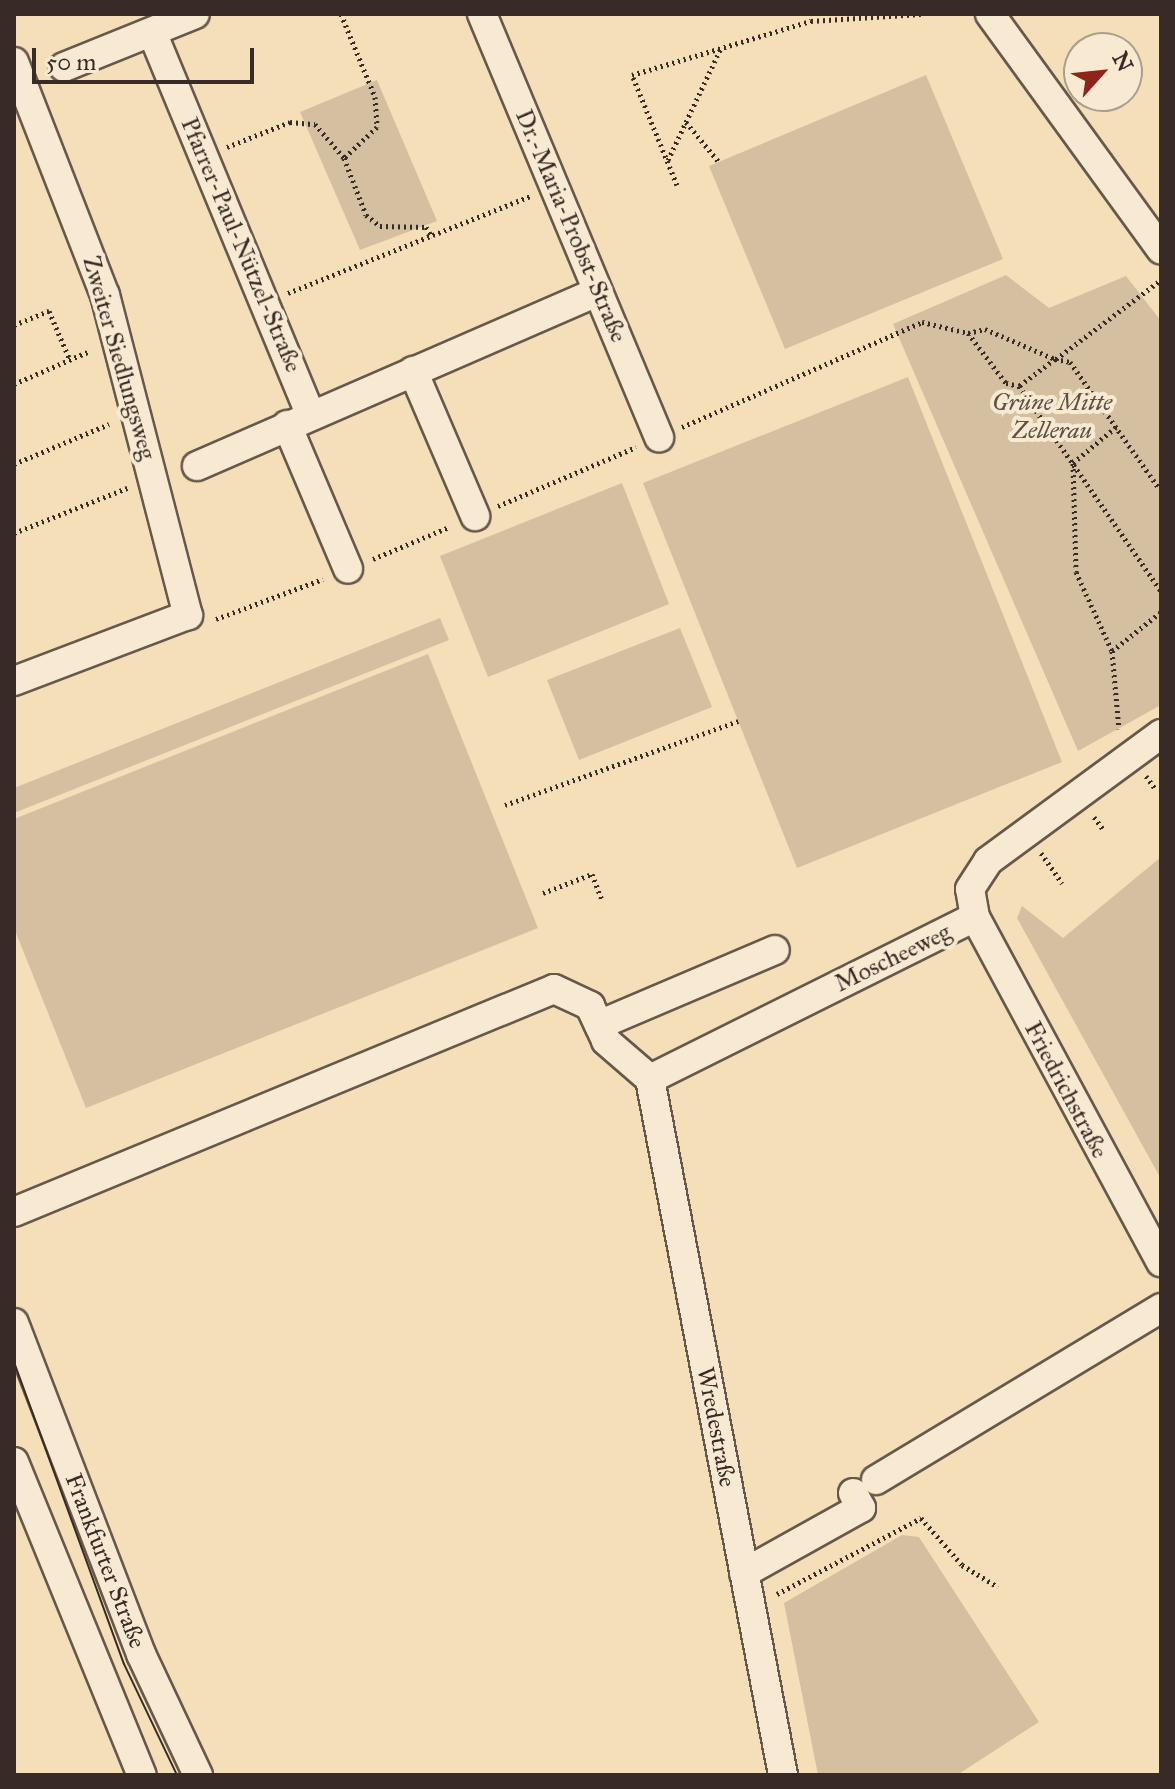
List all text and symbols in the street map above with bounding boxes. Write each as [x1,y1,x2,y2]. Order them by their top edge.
scale bar [36,32,258,82]
north arrow [1063,32,1143,112]
text: 50 m [46,47,96,77]
text: N [1107,47,1139,76]
street label: Dr.-Maria-Probst-Straße [509,105,633,347]
street label: Pfarrer-Paul-Nützel-Straße [174,113,308,377]
street label: Zweiter Siedlungsweg [76,253,162,463]
park label: Grüne Mitte Zellerau [992,389,1112,445]
street label: Moscheeweg [830,918,956,998]
street label: Friedrichstraße [1018,1017,1114,1163]
street label: Wredestraße [690,1365,742,1489]
street label: Frankfurter Straße [58,1470,152,1652]

